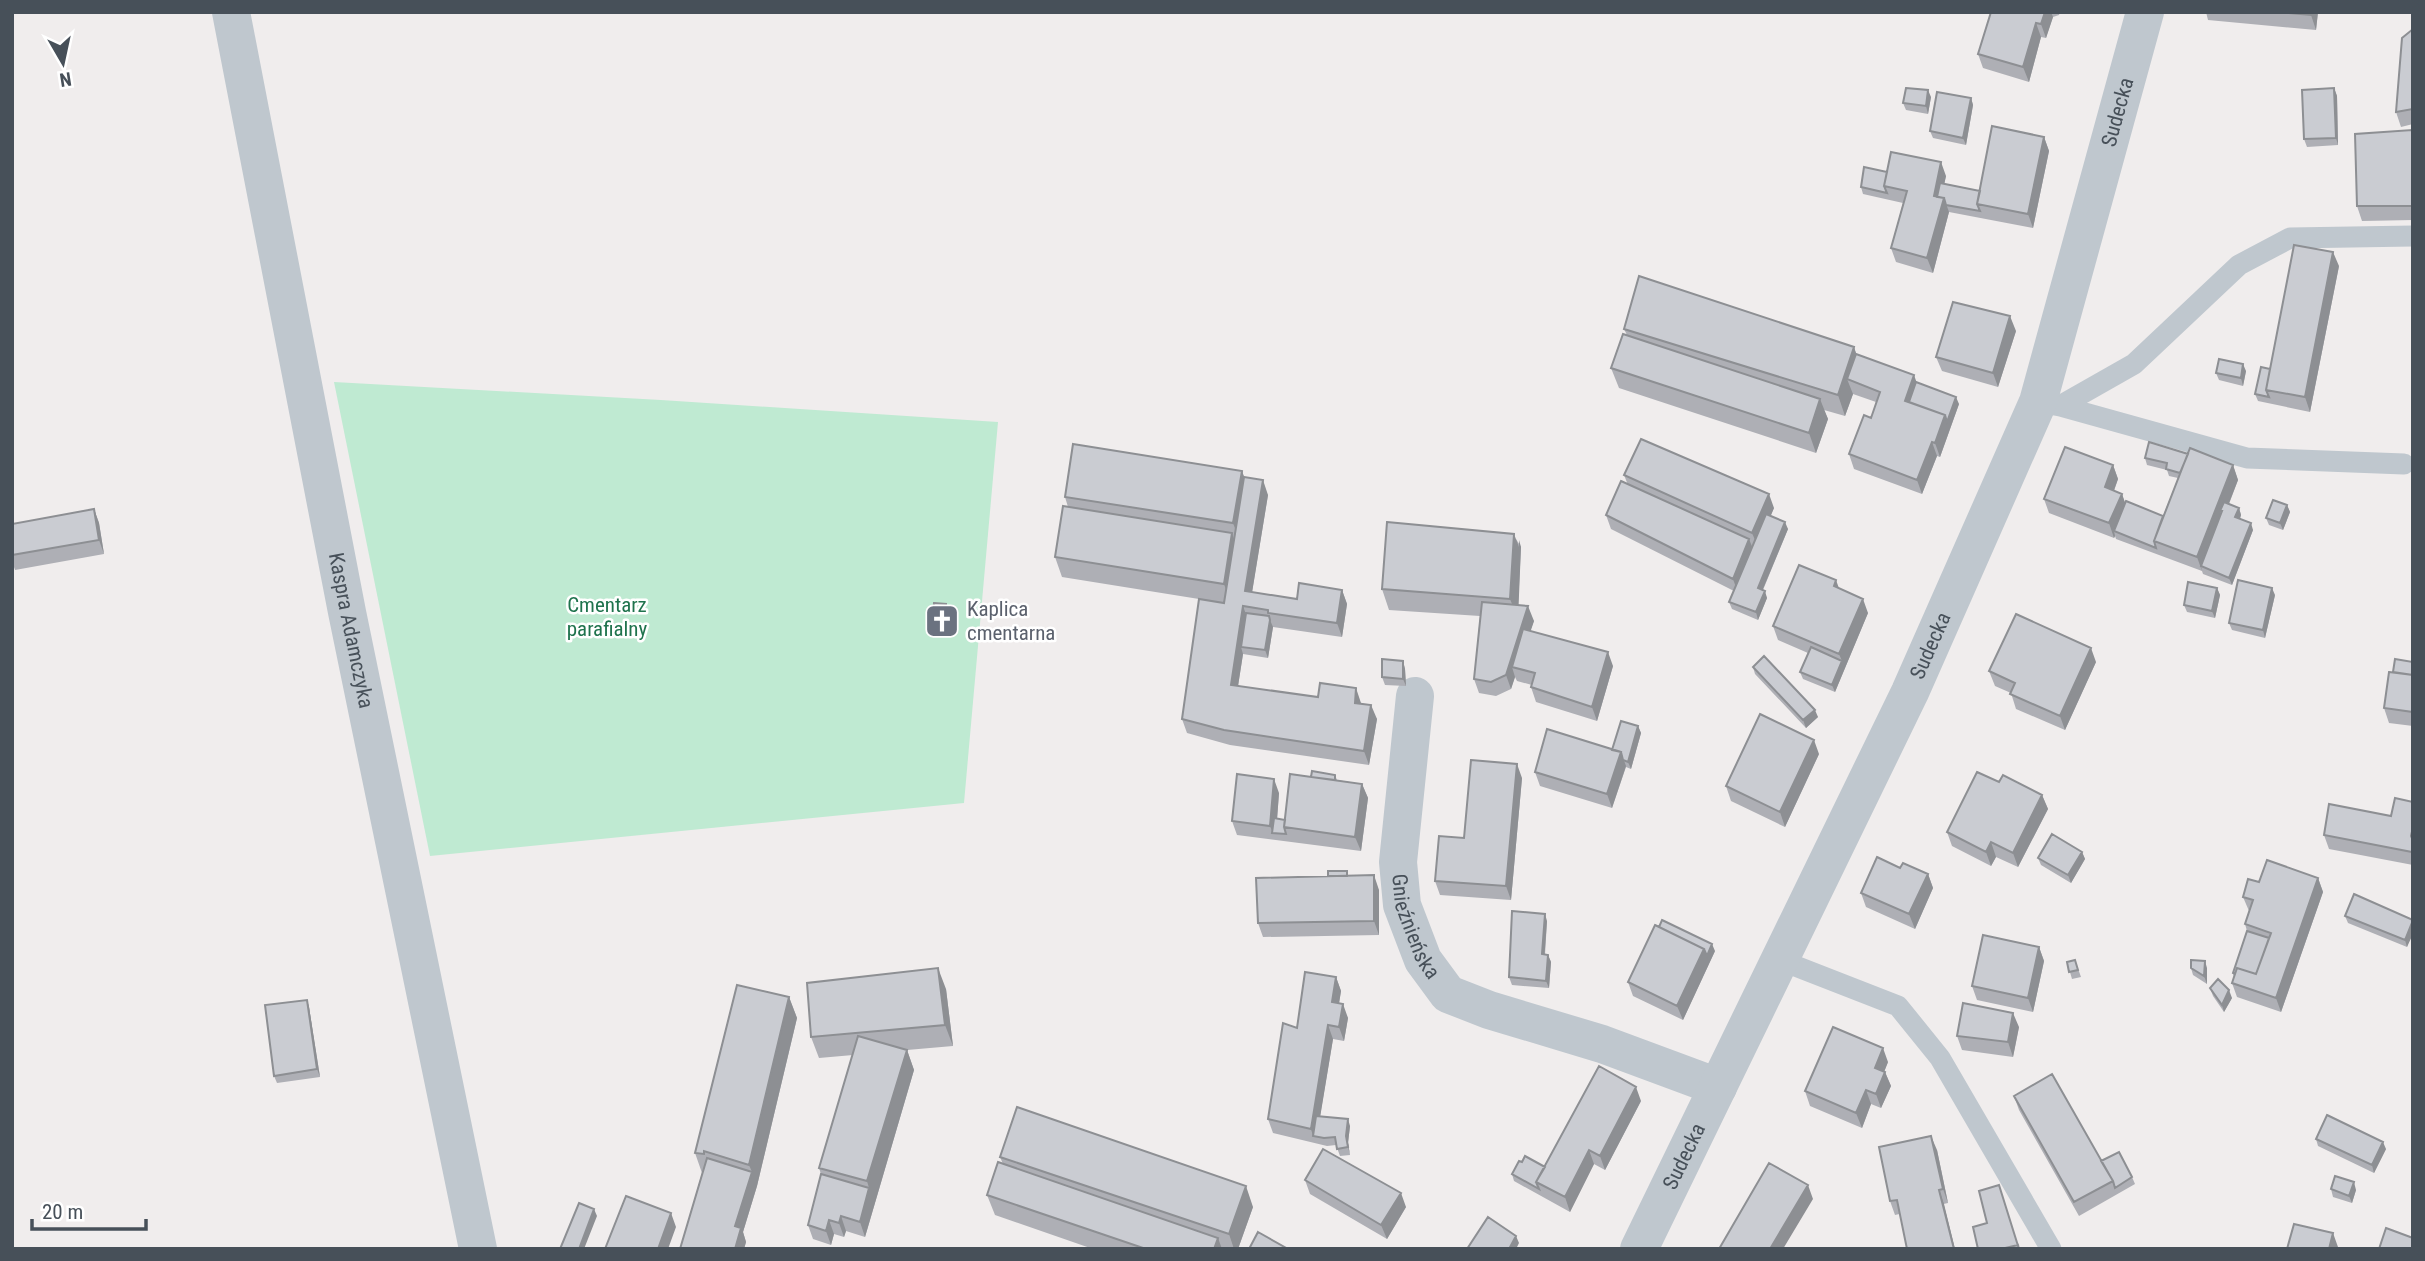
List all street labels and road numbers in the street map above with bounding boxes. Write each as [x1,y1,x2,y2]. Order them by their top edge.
street label: Sudecka [2097,75,2138,149]
street label: Kaspra Adamczyka [324,551,378,710]
street label: Sudecka [1905,609,1956,683]
street label: Gnieźnieńska [1387,873,1445,984]
street label: Sudecka [1658,1119,1710,1193]

